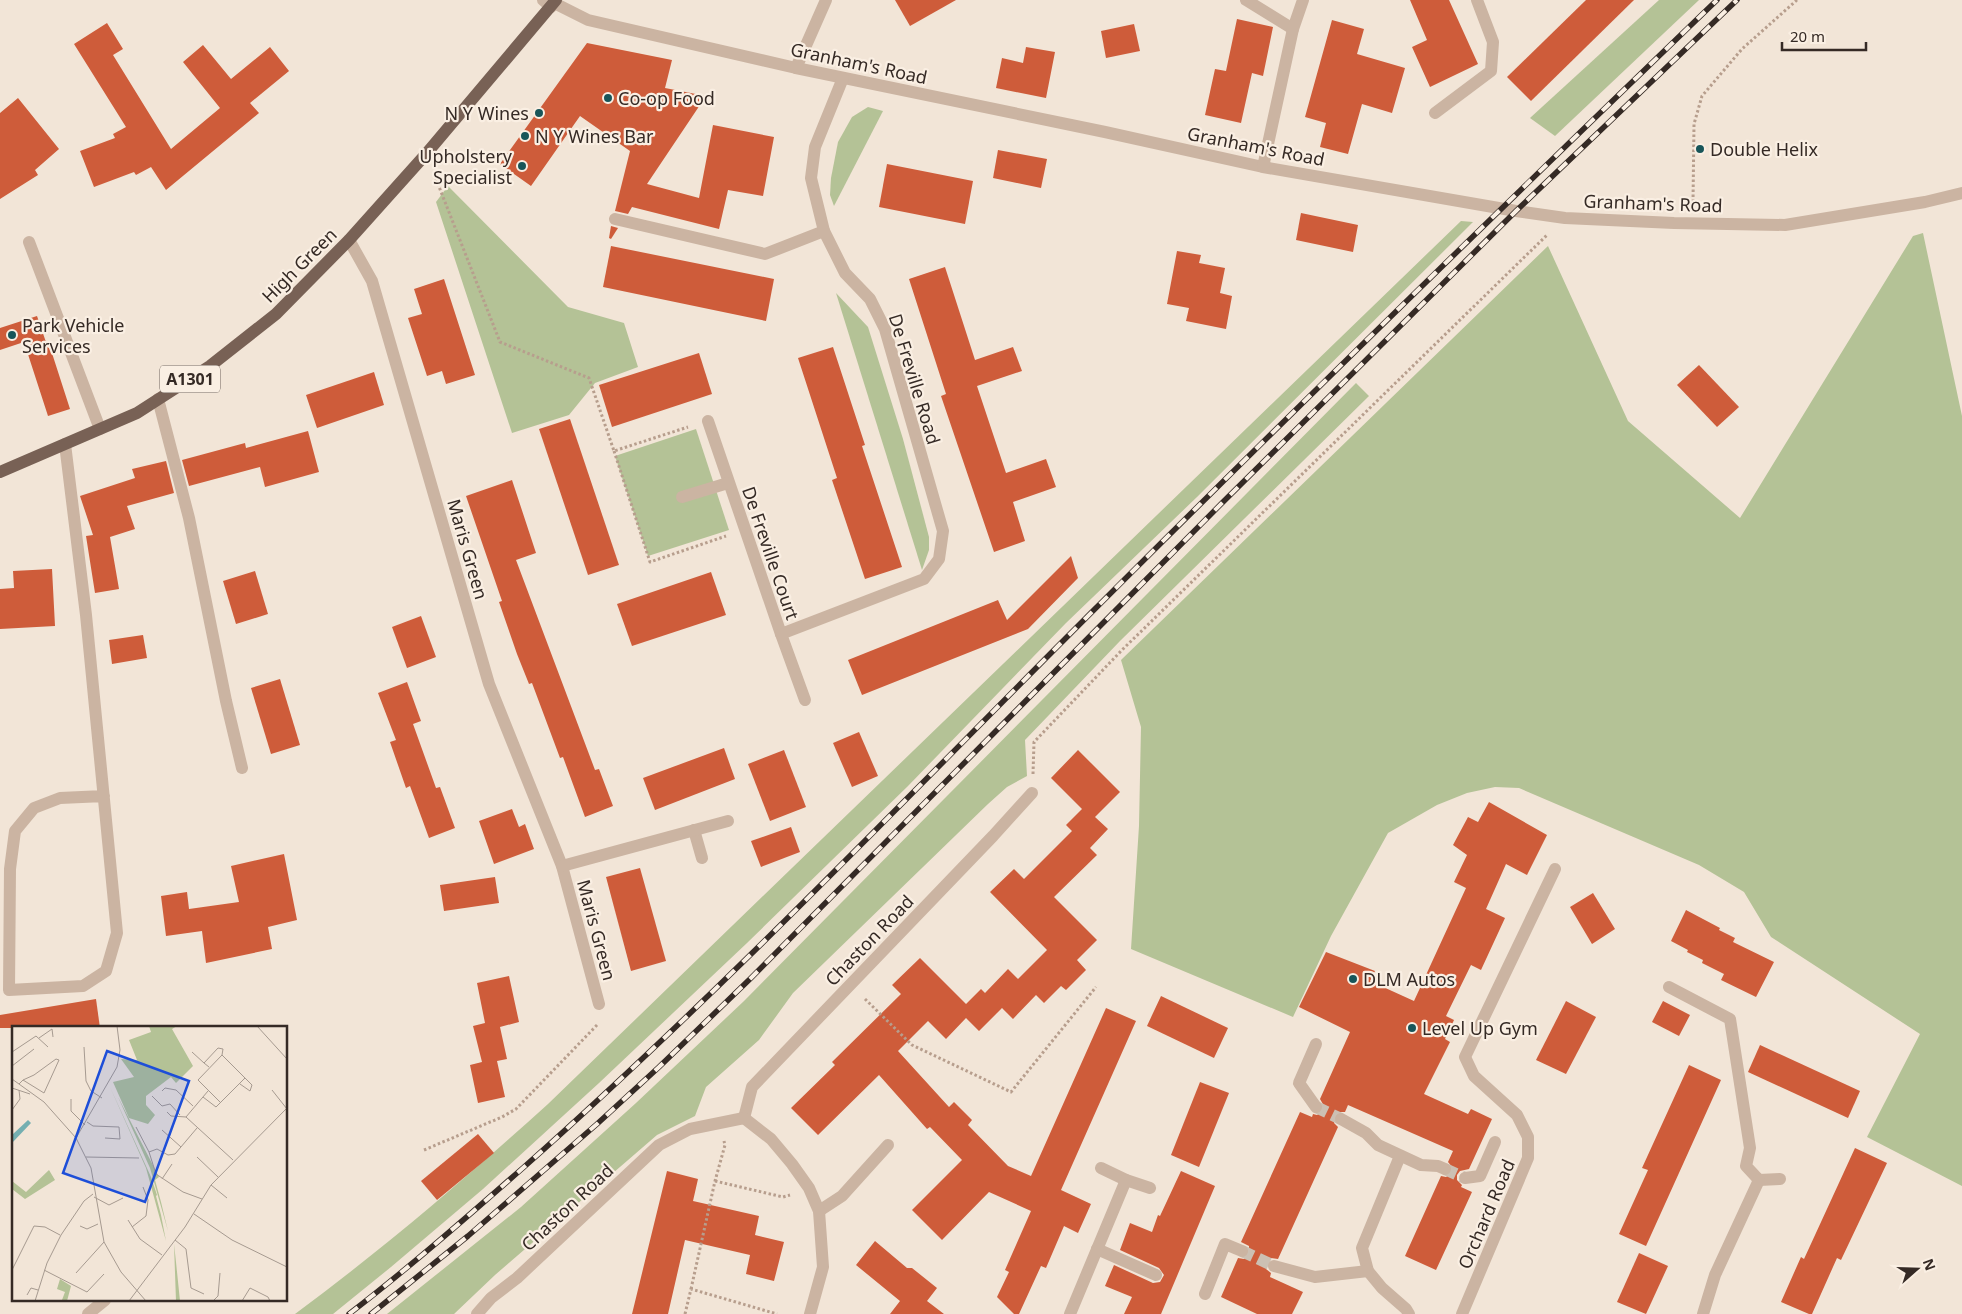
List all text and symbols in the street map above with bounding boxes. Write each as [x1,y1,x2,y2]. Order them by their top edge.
scale bar [1782,20,1866,52]
text: 20 m [1790,26,1825,46]
street label: Granham's Road [788,37,930,89]
place label: Co-op Food [618,86,715,110]
marker: Co-op Food [602,92,614,104]
place label: N Y Wines [444,101,529,125]
marker: N Y Wines [533,107,545,119]
street label: Granham's Road [1185,121,1327,171]
place label: N Y Wines Bar [535,124,654,148]
marker: N Y Wines Bar [519,130,531,142]
place label: Double Helix [1710,137,1818,161]
marker: Double Helix [1694,143,1706,155]
place label: Upholstery Specialist [419,144,513,189]
marker: Upholstery Specialist [516,160,528,172]
street label: Granham's Road [1583,189,1723,217]
street label: High Green [256,222,342,308]
street label: De Freville Road [884,311,946,447]
place label: Park Vehicle Services [22,313,125,358]
marker: Park Vehicle Services [6,329,18,341]
road number: A1301 [160,366,220,392]
street label: De Freville Court [737,483,805,623]
street label: Maris Green [442,496,494,602]
street label: Maris Green [572,877,622,983]
street label: Chaston Road [819,889,919,991]
place label: DLM Autos [1363,967,1455,991]
marker: DLM Autos [1347,973,1359,985]
place label: Level Up Gym [1422,1016,1538,1040]
marker: Level Up Gym [1406,1022,1418,1034]
inset map [12,1026,288,1302]
street label: Orchard Road [1452,1155,1520,1273]
street label: Chaston Road [516,1158,618,1256]
north arrow [1892,1244,1942,1294]
text: N [1919,1256,1941,1273]

